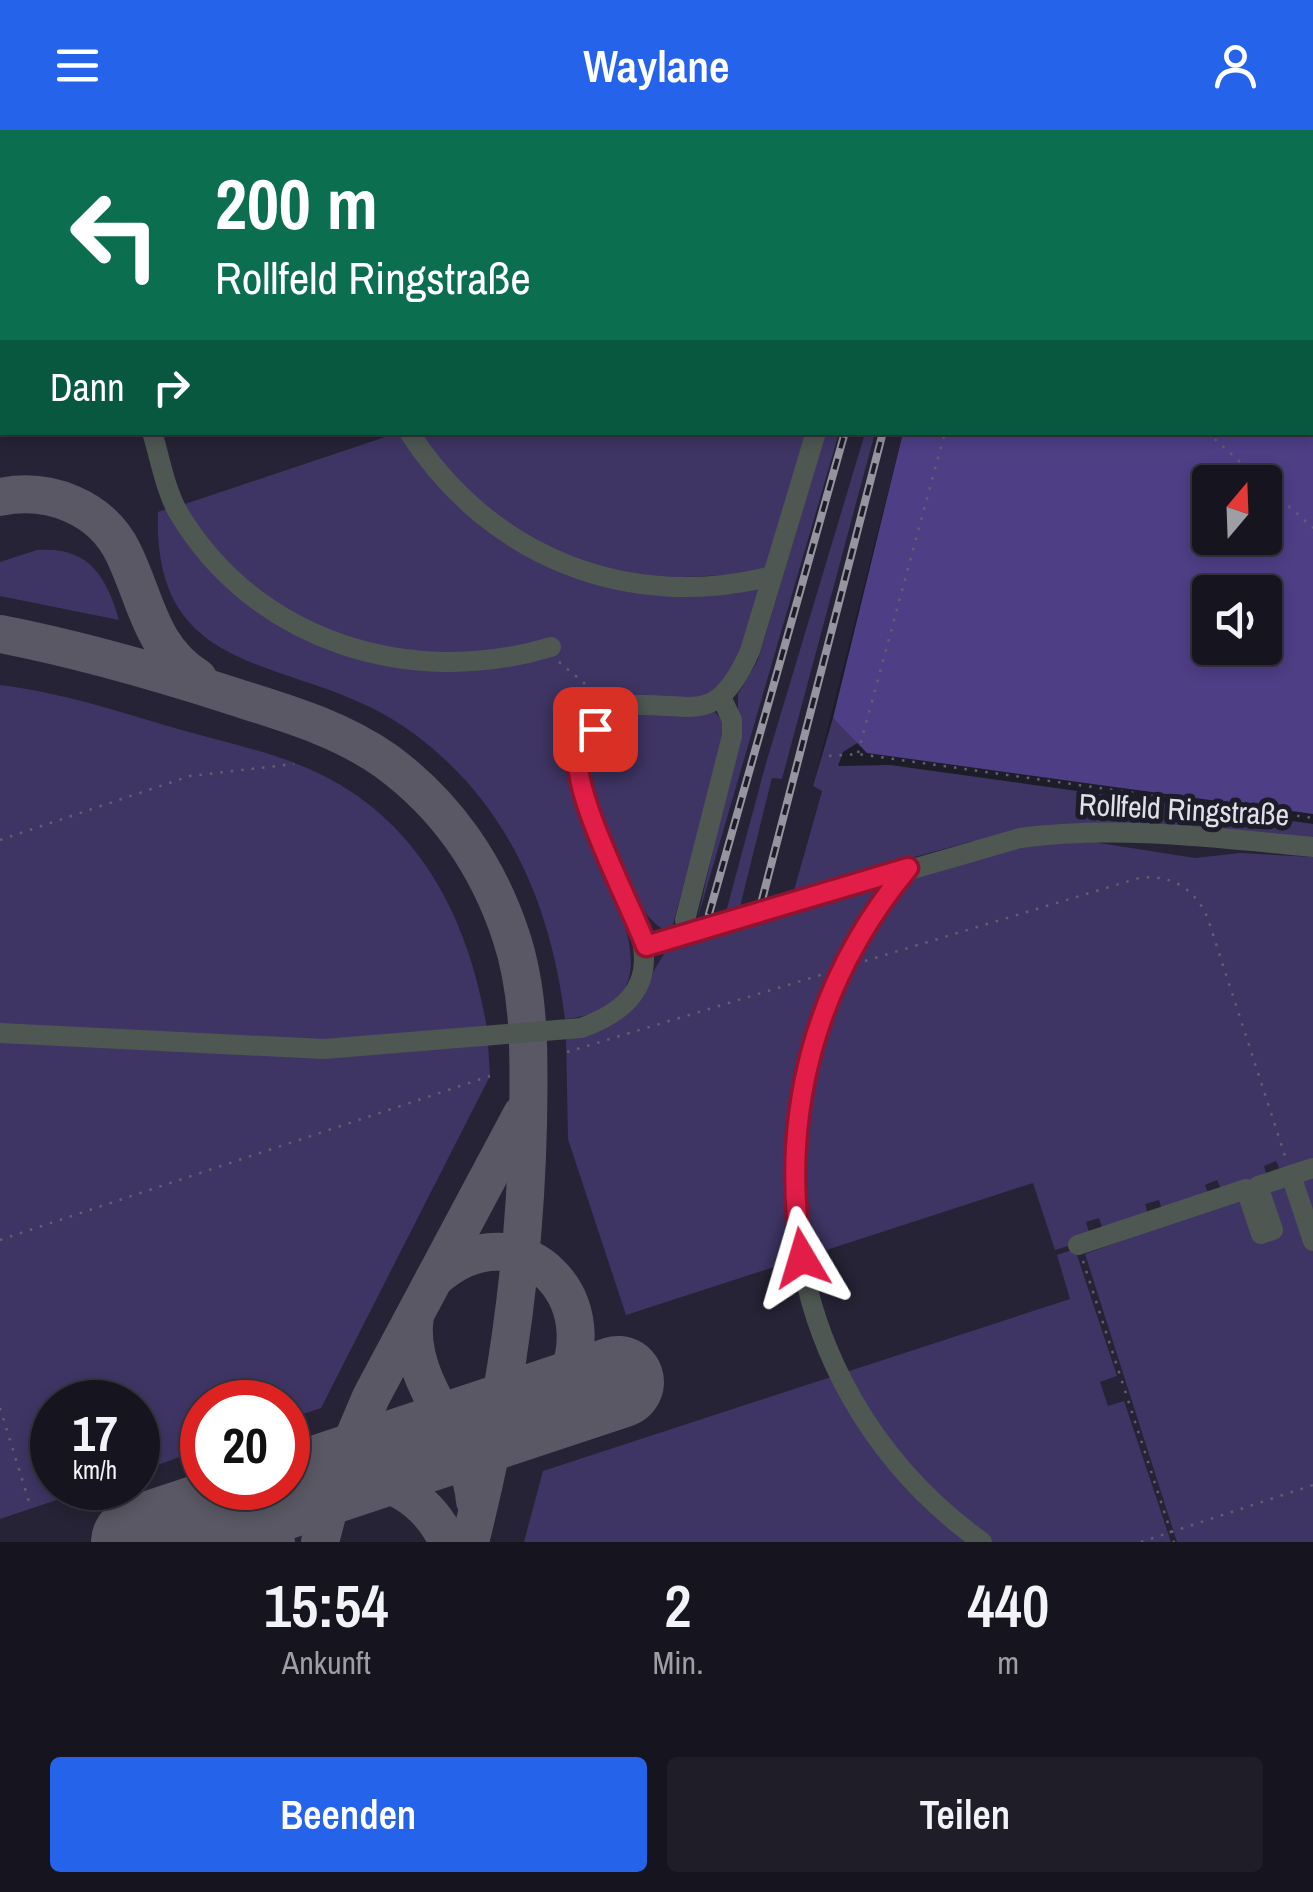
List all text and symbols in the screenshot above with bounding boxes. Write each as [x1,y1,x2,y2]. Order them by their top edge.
text: Waylane [583,35,730,96]
icon: menu [50,38,105,93]
icon: person [1208,38,1263,93]
text: 200 m [215,157,378,251]
icon: left [50,170,180,300]
text: Rollfeld Ringstraße [215,247,531,308]
icon: right [144,360,199,415]
text: Dann [50,362,124,413]
north arrow [1192,465,1282,555]
map controls [1192,465,1282,665]
button: sound [1192,575,1282,665]
pin [553,687,638,772]
icon: arrive [568,702,623,757]
street label: Rollfeld Ringstraße [1078,784,1290,834]
position arrow [750,1206,854,1310]
speed limit sign: 20 [180,1380,310,1510]
text: 17 [72,1399,118,1467]
text: km/h [73,1453,117,1487]
text: 15:54 [264,1565,389,1646]
text: 2 [664,1565,692,1646]
text: 440 [967,1565,1049,1646]
text: Ankunft [282,1641,371,1684]
text: Min. [652,1641,703,1684]
text: m [997,1641,1019,1684]
button: Beenden [50,1757,647,1872]
button: Teilen [667,1757,1263,1872]

